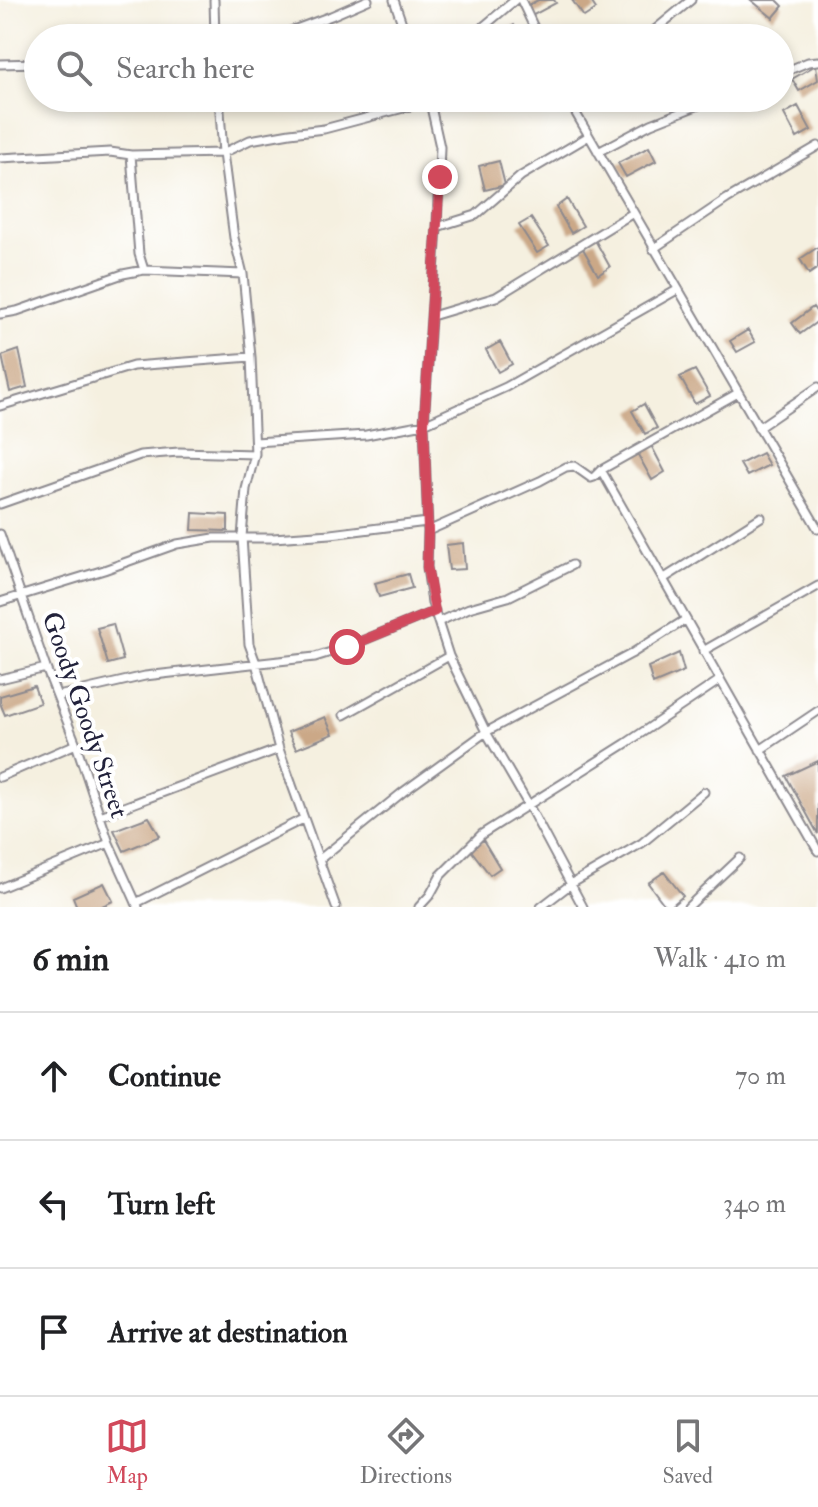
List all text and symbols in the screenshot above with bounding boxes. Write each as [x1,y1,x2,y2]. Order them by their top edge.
search box [24,24,794,112]
icon: search [52,46,96,90]
text: Search here [116,50,255,87]
route end [422,159,458,195]
street label: Goody Goody Street [35,608,135,822]
route start [329,629,365,665]
text: 6 min [32,938,109,981]
text: Walk · 410 m [654,943,786,975]
icon: ahead [32,1054,76,1098]
text: Continue [108,1058,221,1095]
text: 70 m [735,1060,786,1092]
icon: left [32,1182,76,1226]
text: Turn left [108,1186,215,1223]
text: 340 m [723,1188,786,1220]
icon: arrive [32,1310,76,1354]
text: Arrive at destination [108,1314,348,1351]
tab: Map [105,1414,149,1490]
tab: Directions [360,1414,452,1490]
tab: Saved [663,1414,713,1490]

